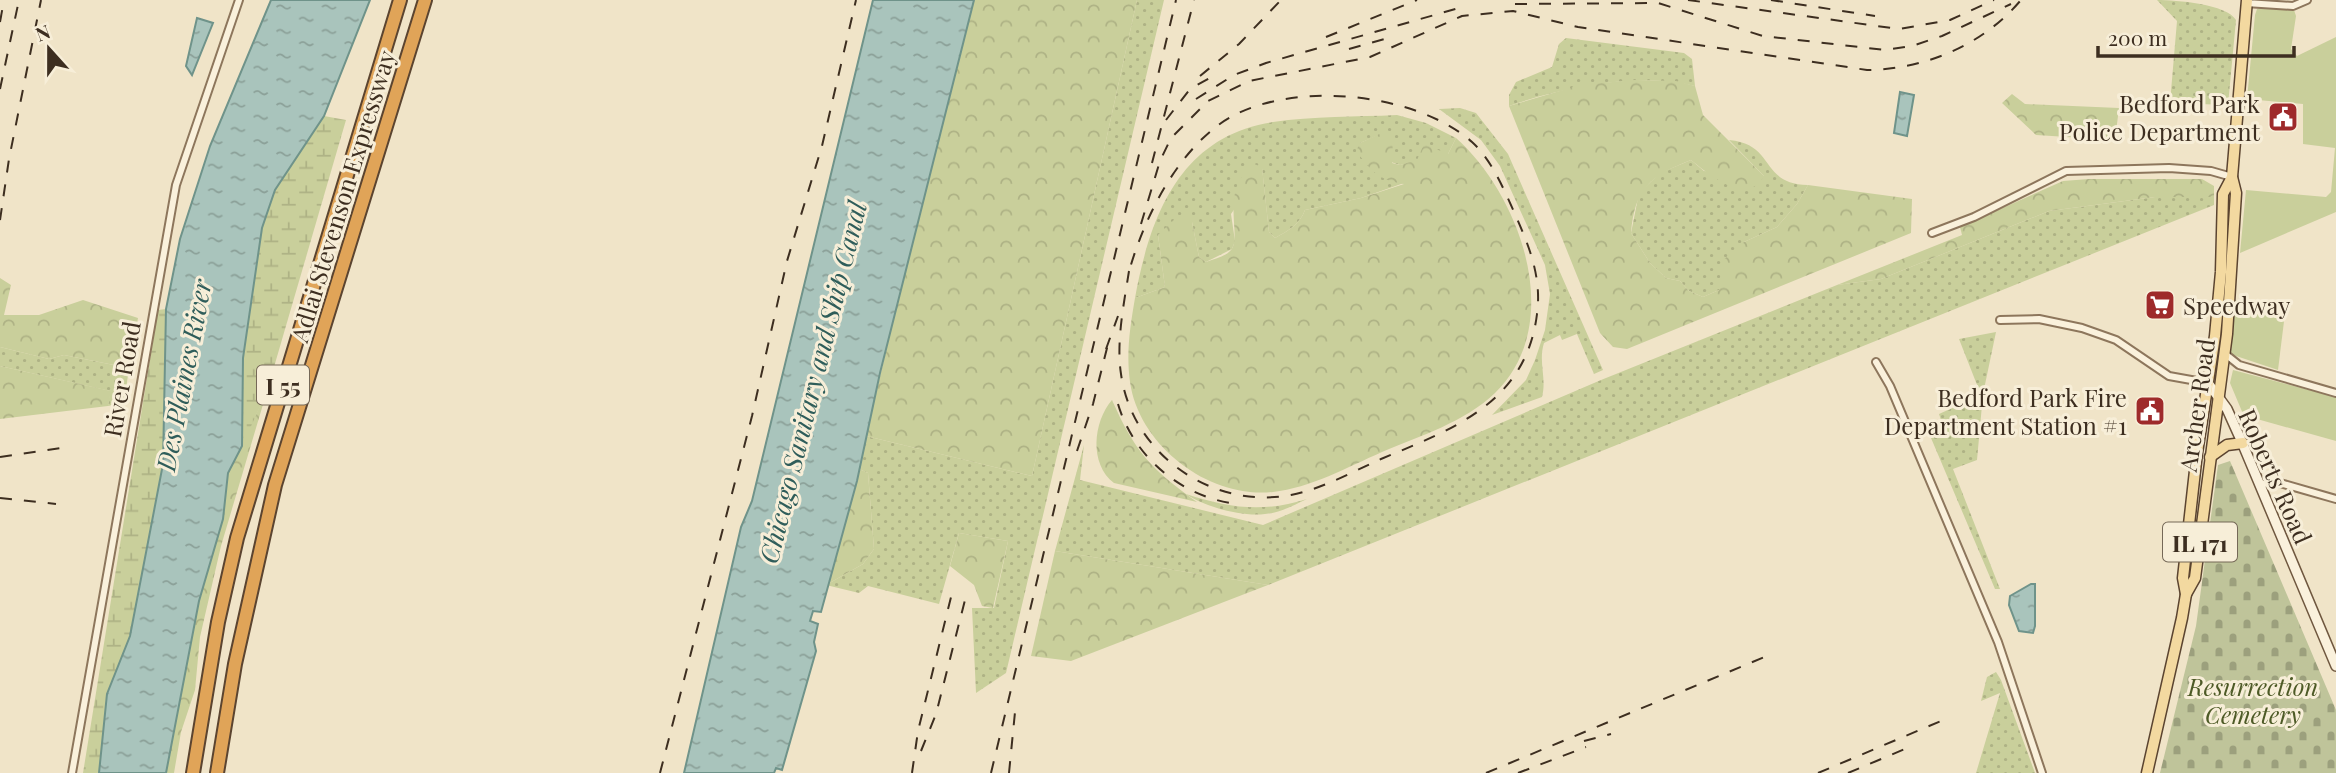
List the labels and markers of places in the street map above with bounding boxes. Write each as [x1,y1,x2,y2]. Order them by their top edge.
place label: Bedford Park Police Department [2059,87,2261,147]
public building icon: Bedford Park Police Department [2266,100,2300,134]
supermarket icon: Speedway [2143,288,2177,322]
place label: Speedway [2183,289,2290,321]
place label: Bedford Park Fire Department Station #1 [1884,381,2127,441]
public building icon: Bedford Park Fire Department Station #1 [2133,394,2167,428]

